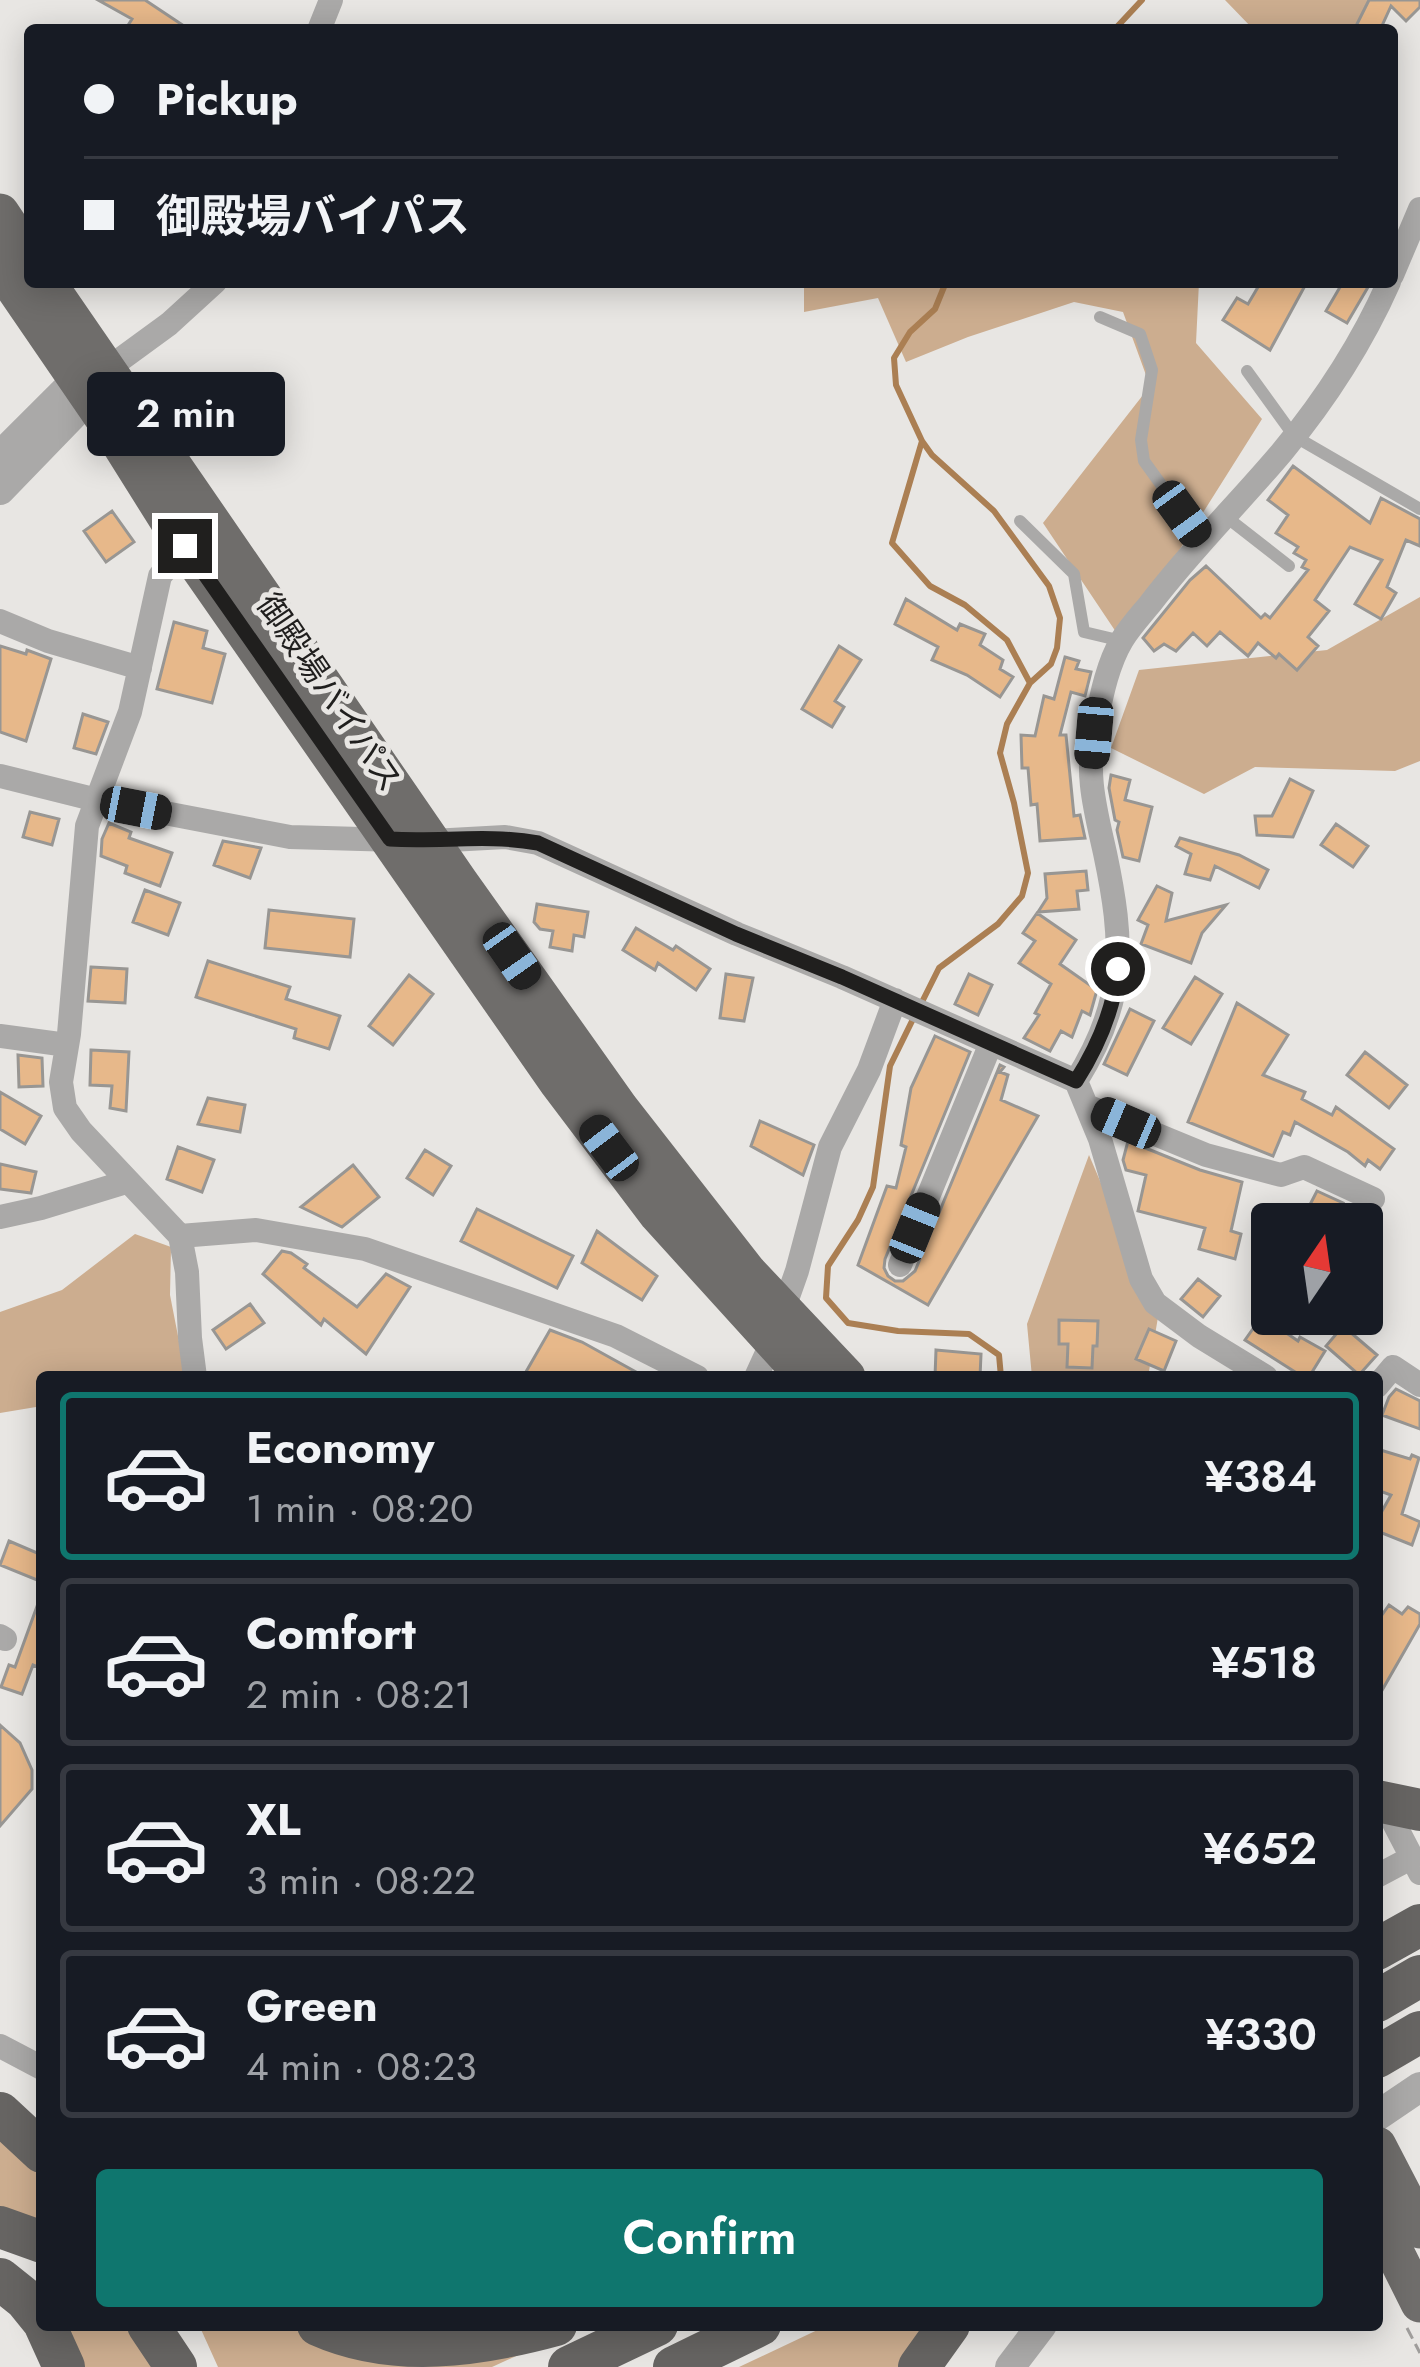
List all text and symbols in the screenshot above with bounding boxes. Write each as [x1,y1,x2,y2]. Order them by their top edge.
text: Pickup [156,67,298,132]
text: 御殿場バイパス [156,184,470,249]
callout: 2 min [86,372,284,456]
text: 2 min [136,385,236,442]
car [1146,474,1218,554]
route end [158,519,212,573]
street label: 御殿場バイパス [246,584,413,801]
car [1073,696,1115,770]
car [97,783,175,833]
car [477,916,547,996]
route start [1091,942,1145,996]
car [1086,1092,1166,1154]
car [573,1108,645,1188]
car [885,1188,945,1268]
north arrow [1251,1203,1383,1335]
map controls [1251,1203,1383,1335]
text: Economy [246,1415,434,1480]
icon: car [102,1422,210,1530]
text: ¥384 [1204,1444,1317,1509]
text: 1 min · 08:20 [246,1480,473,1537]
text: Comfort [246,1601,416,1666]
icon: car [102,1608,210,1716]
text: ¥518 [1211,1630,1317,1695]
text: 2 min · 08:21 [246,1666,472,1723]
text: XL [246,1787,301,1852]
icon: car [102,1794,210,1902]
text: ¥652 [1203,1816,1317,1881]
text: 3 min · 08:22 [246,1852,476,1909]
text: Green [246,1973,378,2038]
icon: car [102,1980,210,2088]
text: ¥330 [1205,2002,1317,2067]
text: 4 min · 08:23 [246,2038,476,2095]
button: Confirm [96,2169,1323,2307]

